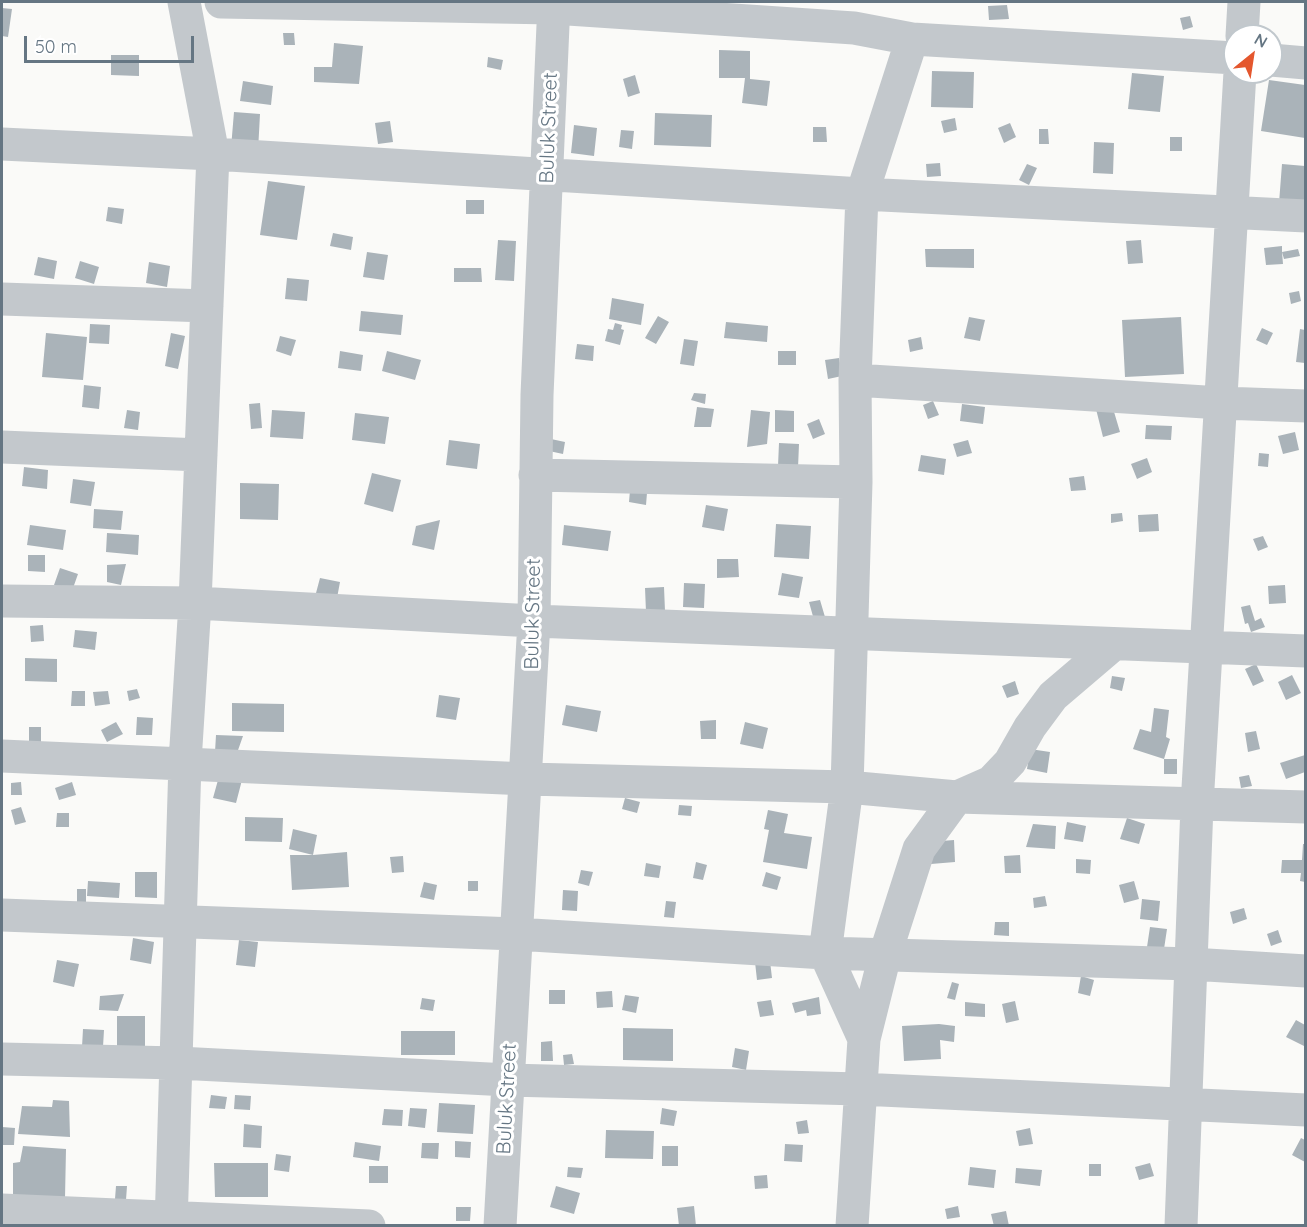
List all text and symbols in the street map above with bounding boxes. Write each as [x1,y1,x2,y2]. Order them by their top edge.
scale bar [27,24,196,62]
north arrow [1223,24,1283,84]
text: N [1251,29,1271,52]
text: 50 m [35,35,77,58]
street label: Buluk Street [535,72,563,184]
street label: Buluk Street [520,558,546,670]
street label: Buluk Street [492,1043,522,1155]

